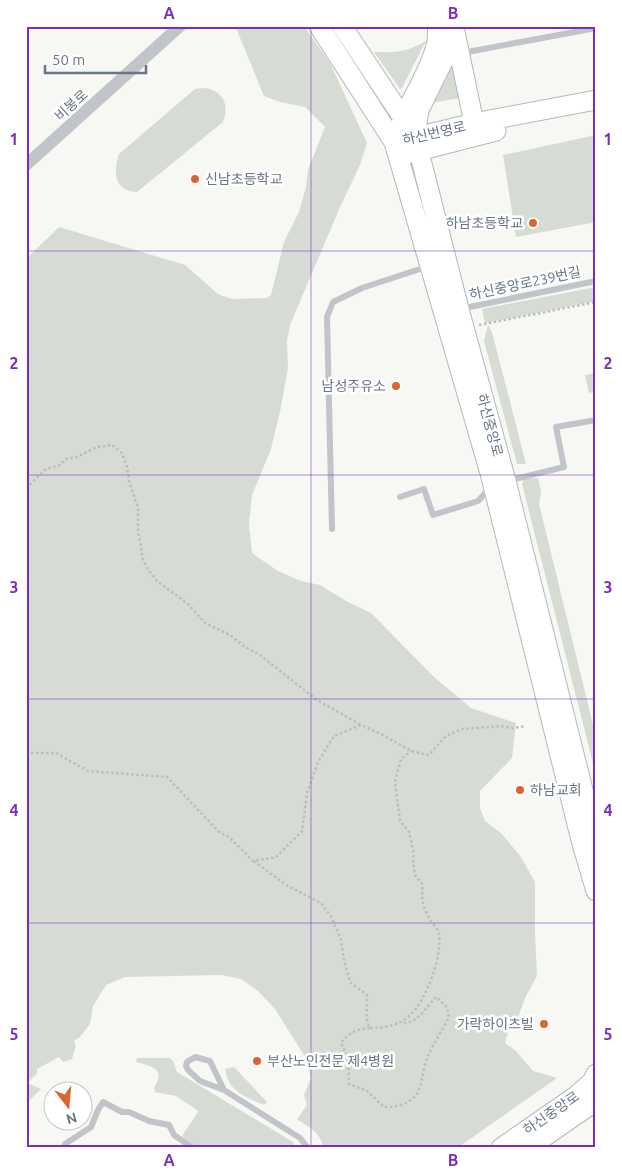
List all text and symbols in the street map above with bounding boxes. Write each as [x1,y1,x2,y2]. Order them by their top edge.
text: A [163,4,175,22]
text: B [448,4,458,22]
scale bar [45,42,146,74]
text: 50 m [52,51,85,68]
street label: 비봉로 [51,86,91,124]
street label: 하신번영로 [401,118,467,148]
text: 1 [9,130,19,148]
text: 1 [603,130,613,148]
place label: 신남초등학교 [205,171,282,187]
marker: 신남초등학교 [189,173,201,185]
place label: 하남초등학교 [446,215,523,231]
marker: 하남초등학교 [527,217,539,229]
street label: 하신중앙로239번길 [468,263,582,303]
text: 2 [9,354,19,372]
text: 2 [603,354,613,372]
place label: 남성주유소 [322,378,386,394]
marker: 남성주유소 [390,380,402,392]
street label: 하신중앙로 [474,392,506,458]
text: 3 [9,578,19,596]
text: 3 [603,578,613,596]
place label: 하남교회 [530,782,582,798]
marker: 하남교회 [514,784,526,796]
text: 4 [9,801,19,819]
text: 4 [603,801,613,819]
place label: 가락하이츠빌 [457,1016,534,1032]
marker: 가락하이츠빌 [538,1018,550,1030]
text: 5 [9,1025,19,1043]
text: 5 [603,1025,613,1043]
place label: 부산노인전문 제4병원 [267,1053,394,1069]
marker: 부산노인전문 제4병원 [251,1055,263,1067]
north arrow [42,1082,92,1132]
street label: 하신중앙로 [520,1088,582,1138]
text: N [64,1109,79,1128]
text: A [163,1151,175,1169]
text: B [448,1151,458,1169]

